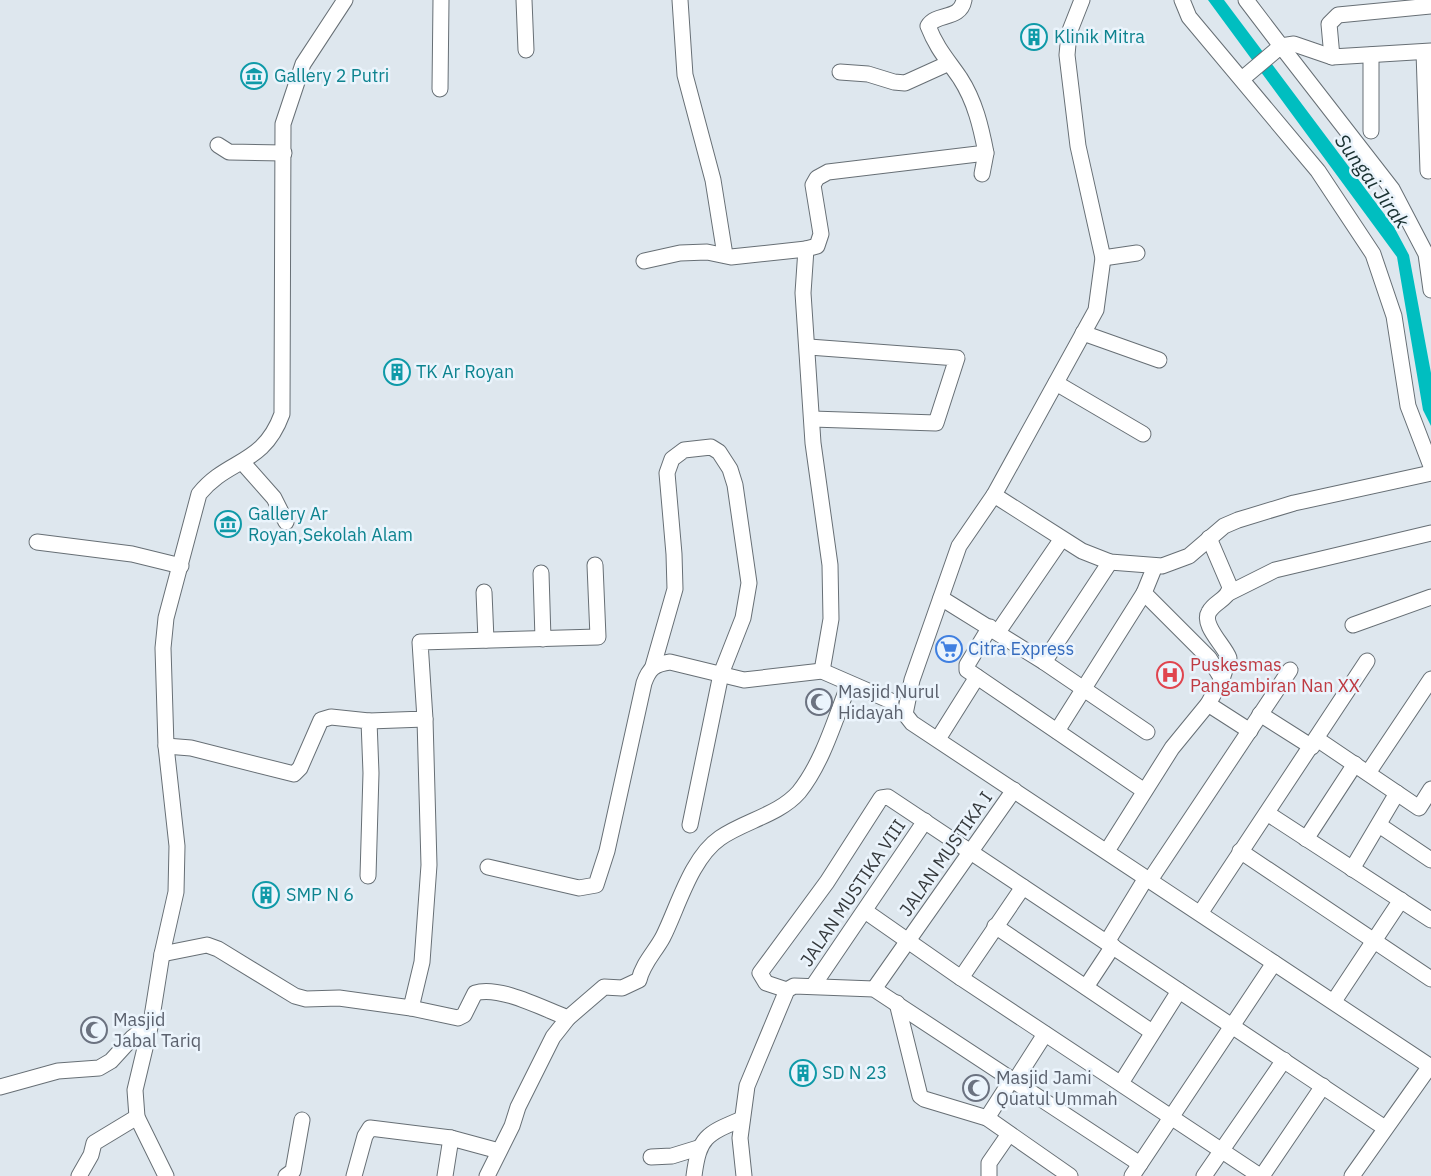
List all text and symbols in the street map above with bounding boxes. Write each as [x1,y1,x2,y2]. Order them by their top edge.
building icon: Klinik Mitra [1019,22,1049,52]
place label: Klinik Mitra [1054,25,1145,48]
museum icon: Gallery 2 Putri [239,61,269,91]
place label: Gallery 2 Putri [274,64,389,87]
water label: Sungai Jirak [1329,128,1416,234]
building icon: TK Ar Royan [382,357,412,387]
place label: TK Ar Royan [416,360,514,383]
place label: Gallery Ar Royan,Sekolah Alam [248,502,413,546]
museum icon: Gallery Ar Royan,Sekolah Alam [213,509,243,539]
supermarket icon: Citra Express [934,634,964,664]
place label: Citra Express [968,637,1074,660]
place label: Puskesmas Pangambiran Nan XX [1190,653,1360,697]
hospital icon: Puskesmas Pangambiran Nan XX [1155,660,1185,690]
place label: Masjid Nurul Hidayah [838,680,939,724]
mosque icon: Masjid Nurul Hidayah [804,687,834,717]
street label: JALAN MUSTIKA I [894,787,997,921]
street label: JALAN MUSTIKA VIII [795,815,910,971]
building icon: SMP N 6 [251,880,281,910]
place label: SMP N 6 [286,883,354,906]
place label: Masjid Jabal Tariq [113,1008,201,1052]
mosque icon: Masjid Jabal Tariq [79,1015,109,1045]
building icon: SD N 23 [788,1058,818,1088]
place label: SD N 23 [822,1061,887,1084]
place label: Masjid Jami Quatul Ummah [996,1066,1118,1110]
mosque icon: Masjid Jami Quatul Ummah [961,1073,991,1103]

